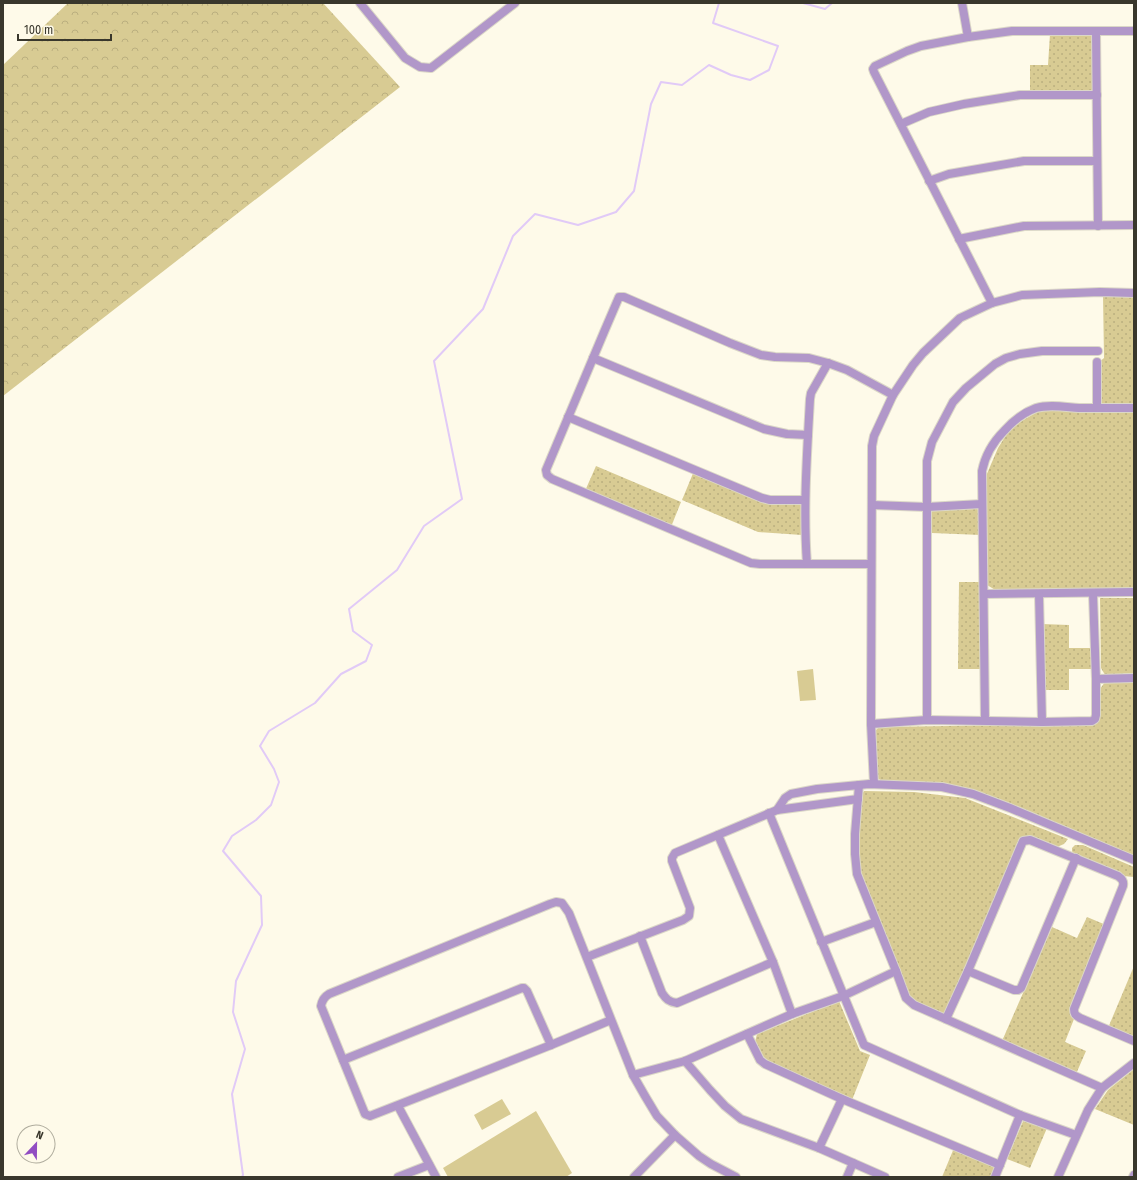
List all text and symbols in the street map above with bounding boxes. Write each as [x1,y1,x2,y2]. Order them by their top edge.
scale bar [18,16,111,42]
text: 100 m [24,23,53,37]
north arrow [16,1124,56,1164]
text: N [34,1128,45,1142]

